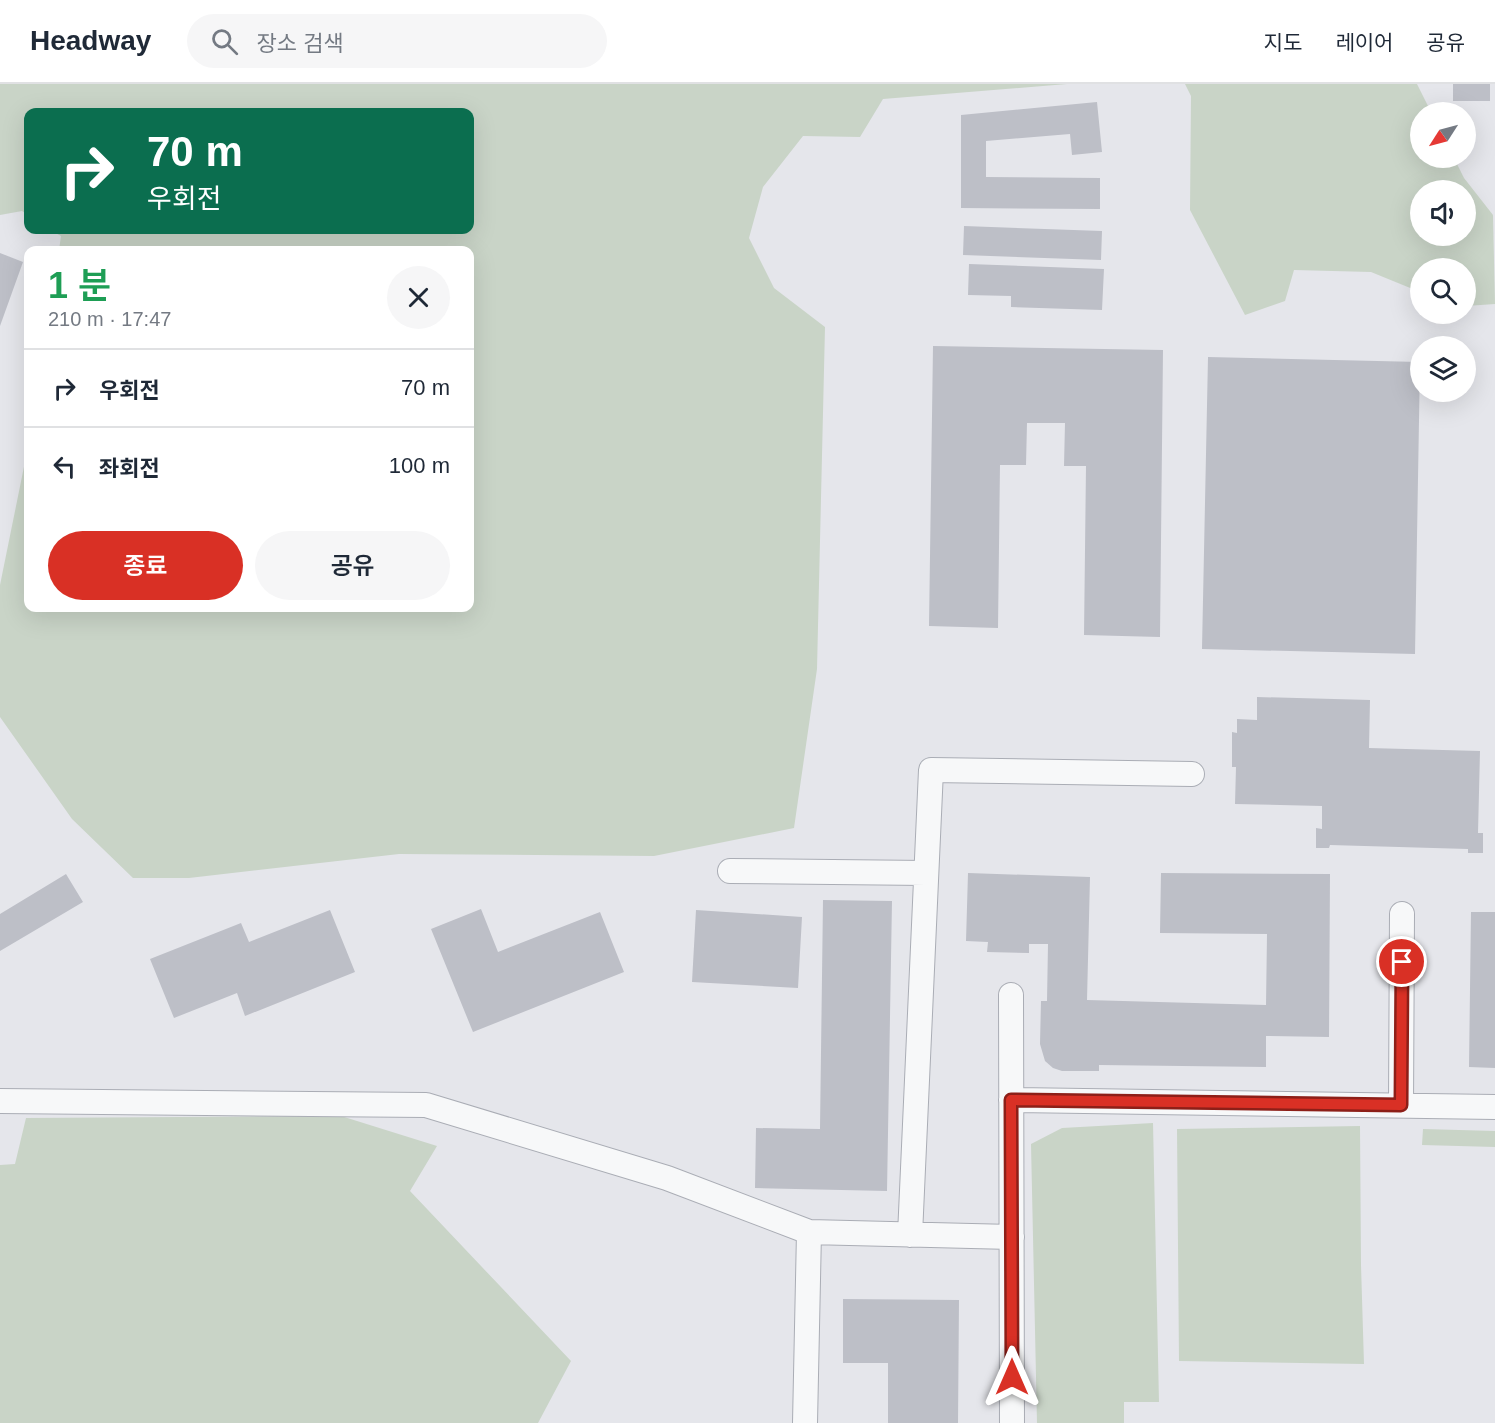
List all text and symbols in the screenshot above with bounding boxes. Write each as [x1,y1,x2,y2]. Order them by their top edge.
search box [187,14,607,68]
text: Headway [30,25,151,56]
icon: search [208,25,241,58]
text: 장소 검색 [256,31,343,56]
text: 지도 [1264,31,1302,54]
text: 레이어 [1335,31,1393,54]
text: 공유 [1426,31,1465,54]
north arrow [1410,102,1476,168]
map controls [1410,102,1476,402]
text: 70 m [147,128,243,175]
icon: right [48,132,126,210]
button: sound [1410,180,1476,246]
text: 우회전 [147,184,222,214]
button: search [1410,258,1476,324]
text: 1 분 [48,265,111,306]
button: close [387,266,450,329]
text: 210 m · 17:47 [48,308,171,330]
button: layers [1410,336,1476,402]
icon: right [48,372,81,405]
text: 70 m [401,375,450,400]
text: 우회전 [99,378,160,403]
icon: left [48,450,81,483]
text: 100 m [389,453,450,478]
text: 좌회전 [99,456,160,481]
button: 종료 [48,531,243,600]
button: 공유 [255,531,450,600]
pin [1376,936,1427,987]
icon: arrive [1385,945,1418,978]
position arrow [980,1345,1044,1409]

